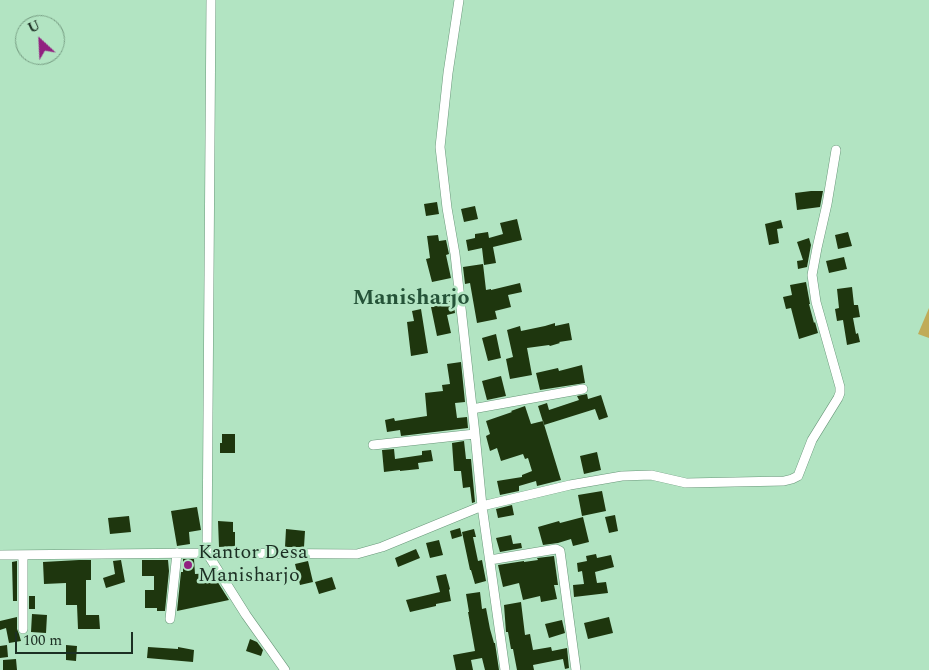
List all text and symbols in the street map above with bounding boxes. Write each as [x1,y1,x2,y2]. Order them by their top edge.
north arrow [15,15,65,65]
text: U [24,15,44,39]
district label: Manisharjo [352,287,470,313]
place label: Kantor Desa Manisharjo [198,542,308,589]
marker: Kantor Desa Manisharjo [182,559,194,571]
scale bar [18,622,135,654]
text: 100 m [23,629,62,652]

